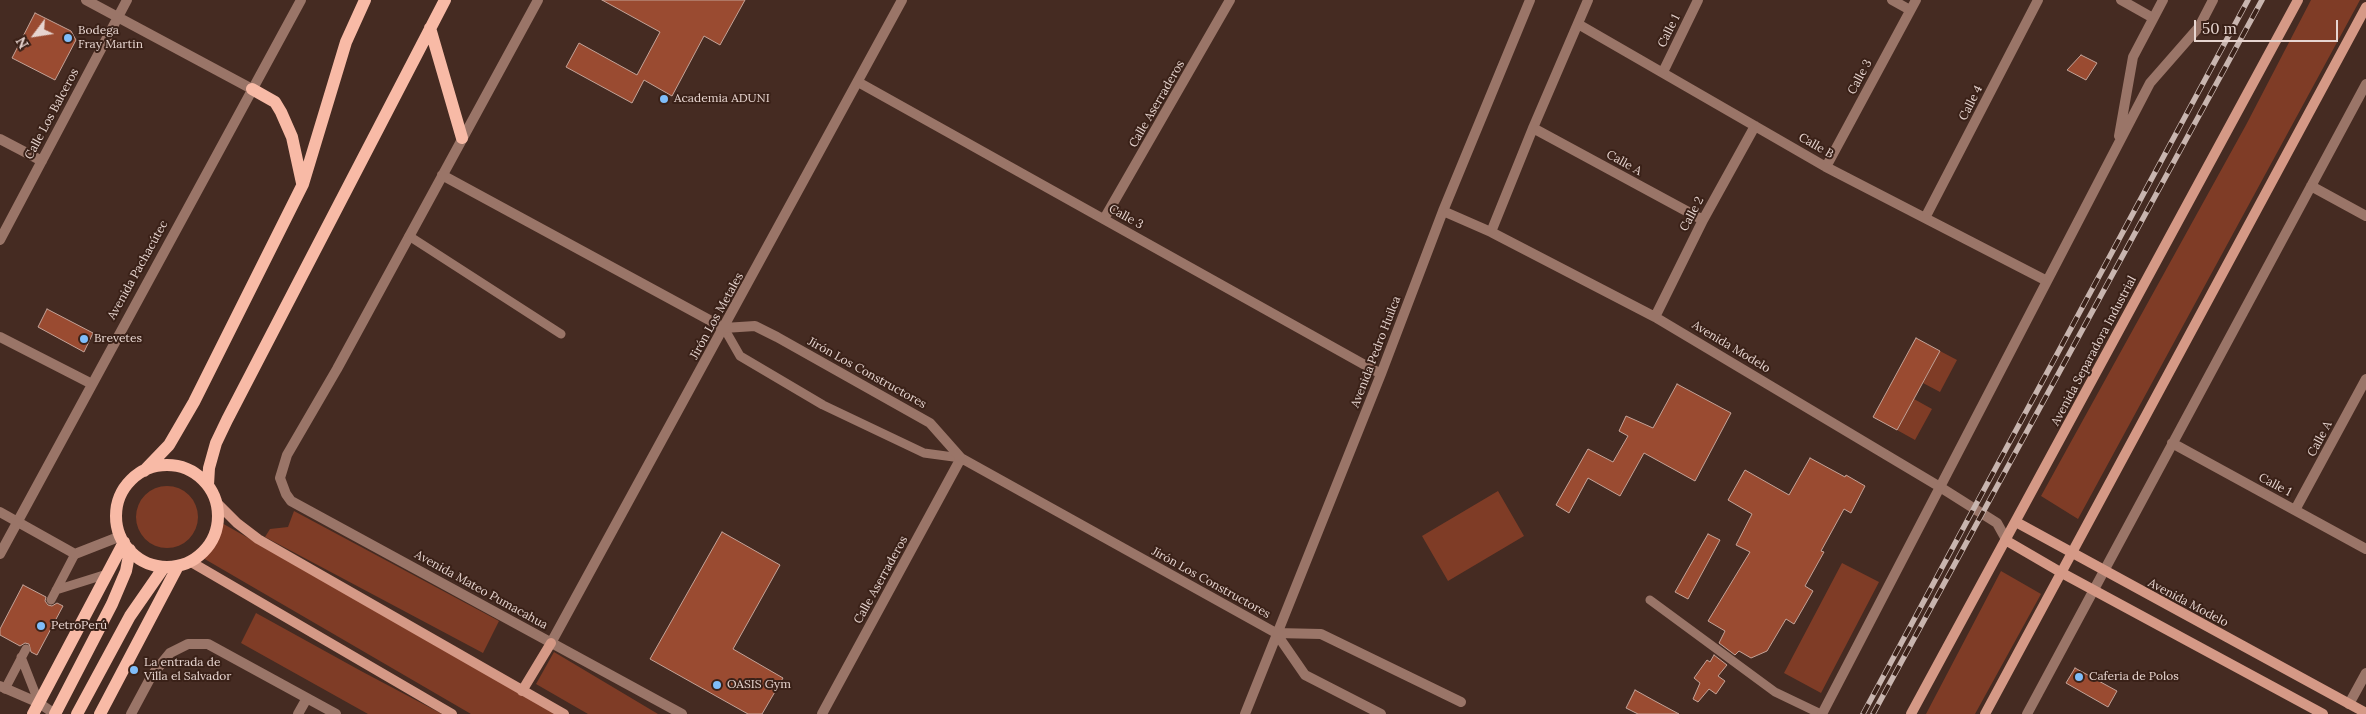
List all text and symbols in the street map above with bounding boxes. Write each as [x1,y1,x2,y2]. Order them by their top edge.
north arrow [10,10,60,60]
scale bar [2196,10,2340,42]
street label: Calle 1 [1655,12,1683,50]
text: 50 m [2202,19,2237,38]
place label: Bodega Fray Martin [78,24,143,52]
marker: Bodega Fray Martin [62,32,74,44]
text: N [12,33,33,52]
street label: Calle 3 [1845,57,1875,97]
street label: Calle Aserraderos [1126,58,1188,150]
street label: Calle Los Balceros [22,66,82,162]
street label: Calle 4 [1956,83,1986,123]
place label: Academia ADUNI [674,92,770,106]
marker: Academia ADUNI [658,93,670,105]
street label: Calle B [1796,130,1836,162]
street label: Calle A [1604,147,1644,179]
street label: Calle 2 [1677,194,1707,234]
street label: Calle 3 [1106,202,1146,232]
street label: Avenida Pachacútec [105,218,171,322]
street label: Jirón Los Metales [687,270,747,362]
street label: Avenida Separadora Industrial [2048,274,2140,428]
street label: Avenida Pedro Huilca [1348,294,1404,410]
street label: Avenida Modelo [1689,318,1773,376]
place label: Brevetes [94,332,142,346]
marker: Brevetes [78,333,90,345]
street label: Jirón Los Constructores [805,334,929,412]
street label: Calle A [2305,419,2335,459]
street label: Calle 1 [2256,470,2294,500]
street label: Calle Aserraderos [851,534,911,626]
street label: Jirón Los Constructores [1149,544,1273,622]
street label: Avenida Mateo Pumacahua [412,547,550,633]
street label: Avenida Modelo [2145,576,2231,630]
place label: PetroPerú [51,619,107,633]
marker: PetroPerú [35,620,47,632]
place label: La entrada de Villa el Salvador [144,656,232,684]
marker: La entrada de Villa el Salvador [128,664,140,676]
place label: Caferia de Polos [2089,670,2179,684]
marker: Caferia de Polos [2073,671,2085,683]
place label: OASIS Gym [727,678,791,692]
marker: OASIS Gym [711,679,723,691]

